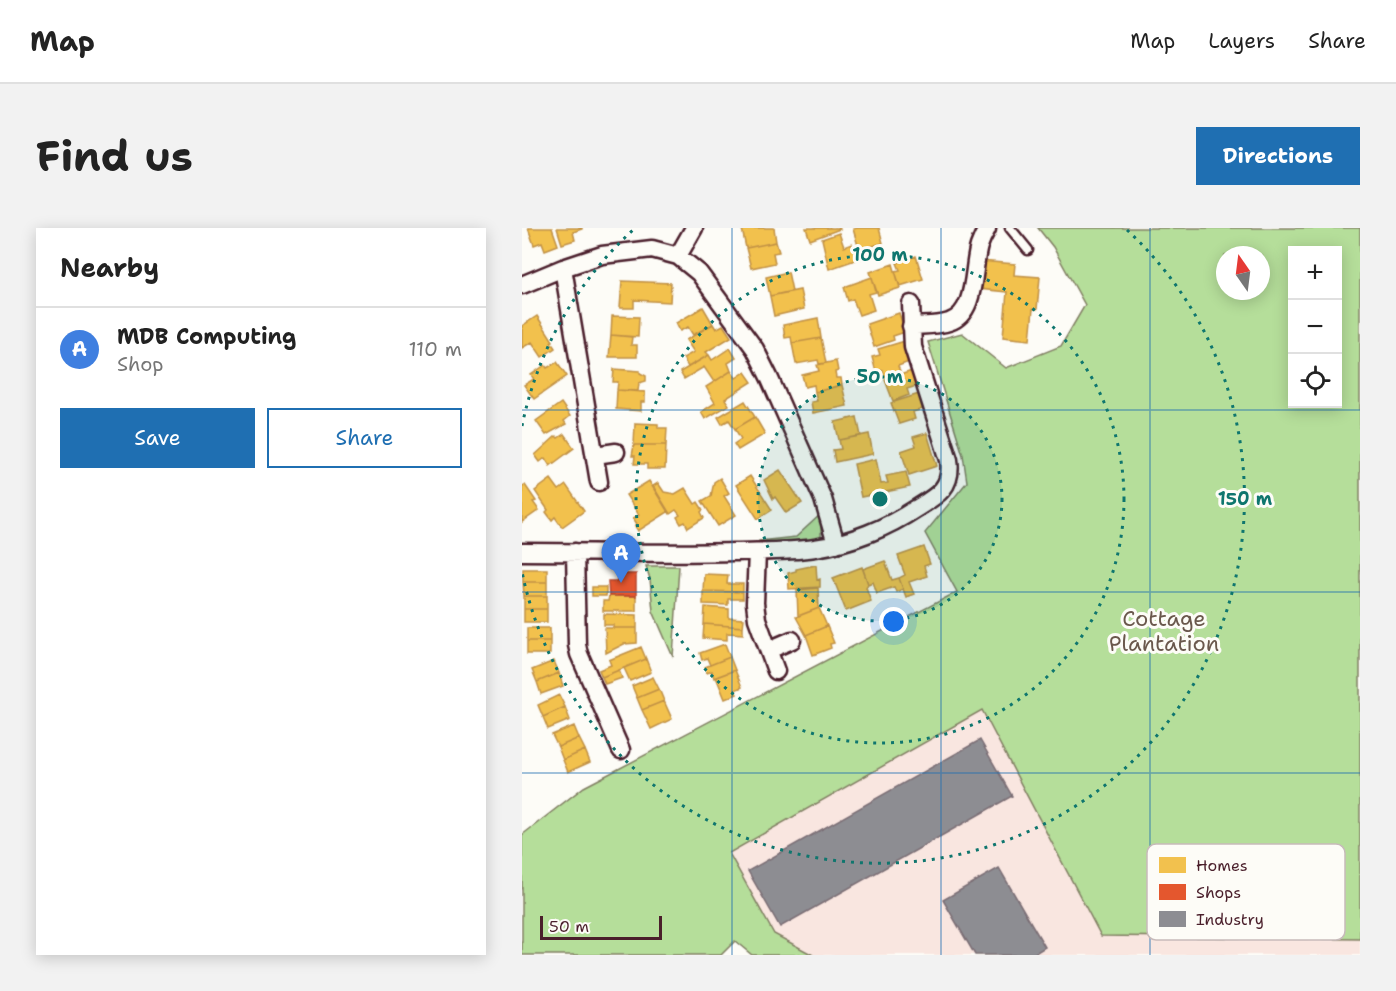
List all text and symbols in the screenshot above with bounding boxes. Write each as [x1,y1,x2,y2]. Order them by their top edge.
text: Map [30,22,95,60]
text: Map [1130,27,1175,55]
text: Layers [1208,27,1275,55]
text: Share [1308,27,1366,55]
button: Directions [1196,127,1360,185]
text: Find us [36,128,193,184]
text: 100 m [852,243,908,267]
north arrow [1216,246,1270,300]
map controls [1288,246,1342,408]
button: + [1288,246,1342,300]
text: Nearby [60,250,159,285]
button: − [1288,300,1342,354]
text: MDB Computing [117,322,296,351]
text: A [72,336,87,362]
text: 110 m [408,336,462,362]
text: Shop [117,351,164,377]
button: locate [1288,354,1342,408]
text: 50 m [857,365,904,389]
button: Save [60,408,255,468]
button: Share [267,408,462,468]
text: 150 m [1218,487,1273,511]
centre of rings [870,489,890,509]
pin: A [602,534,640,583]
park label: Cottage Plantation [1109,604,1219,658]
your location [879,607,908,636]
legend [1147,844,1345,940]
text: Homes [1196,855,1248,876]
text: Shops [1196,882,1241,903]
text: Industry [1196,909,1264,930]
scale bar [540,913,662,940]
text: 50 m [549,916,589,937]

